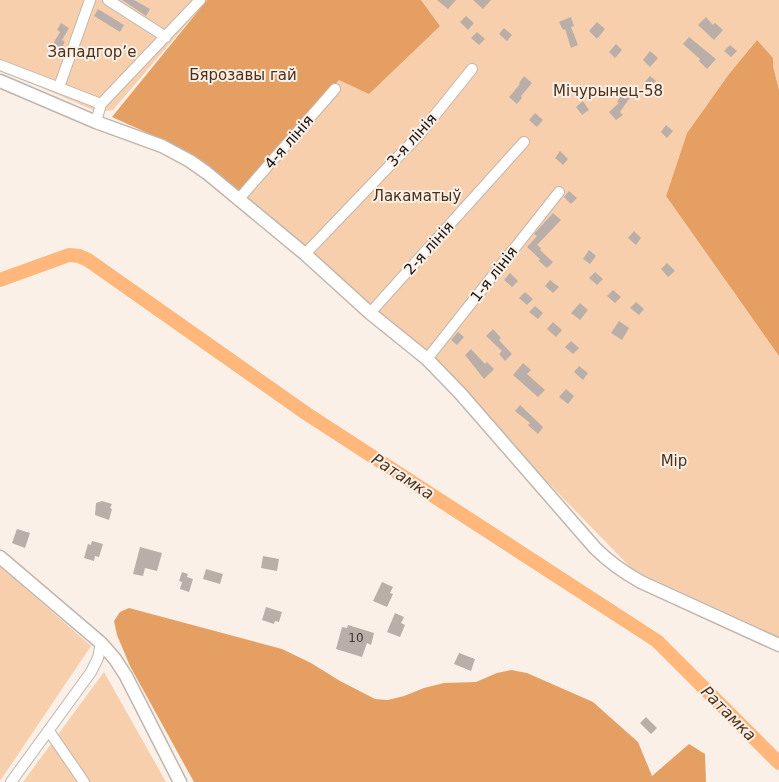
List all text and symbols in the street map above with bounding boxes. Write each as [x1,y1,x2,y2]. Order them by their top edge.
park label: Западгорʼе [48,43,136,61]
park label: Бярозавы гай [189,66,297,84]
park label: Мічурынец-58 [553,82,663,100]
street label: 3-я лінія [383,110,441,170]
street label: 4-я лінія [261,111,317,173]
park label: Лакаматыў [373,187,461,205]
street label: 2-я лінія [400,218,458,278]
street label: 1-я лінія [467,243,521,305]
water label: Ратамка [368,449,437,503]
park label: Мір [661,452,687,470]
house number: 10 [348,631,364,645]
water label: Ратамка [697,682,760,745]

